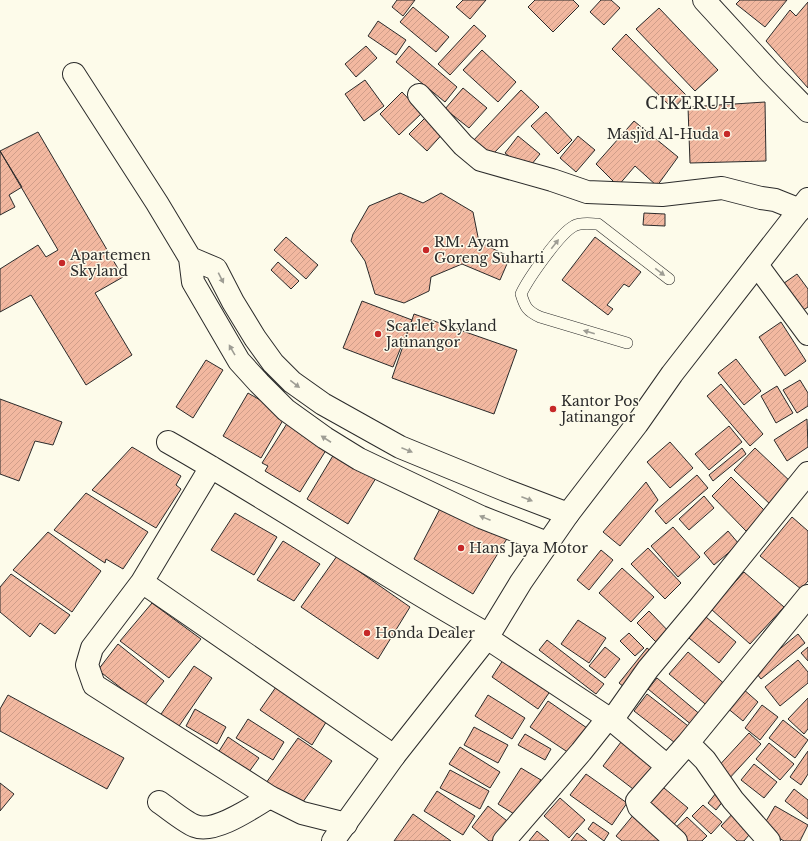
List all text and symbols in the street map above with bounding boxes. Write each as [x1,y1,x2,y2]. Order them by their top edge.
district label: CIKERUH [645,93,737,113]
place label: Masjid Al-Huda [607,125,719,143]
marker: Masjid Al-Huda [722,129,732,139]
place label: RM. Ayam Goreng Suharti [434,233,545,267]
one-way arrow [551,239,559,250]
marker: RM. Ayam Goreng Suharti [421,245,431,255]
place label: Apartemen Skyland [69,246,151,280]
marker: Apartemen Skyland [57,258,67,268]
one-way arrow [655,268,666,276]
one-way arrow [218,273,224,284]
place label: Scarlet Skyland Jatinangor [384,317,497,351]
marker: Scarlet Skyland Jatinangor [373,329,383,339]
one-way arrow [583,329,595,335]
one-way arrow [229,344,236,356]
one-way arrow [289,380,300,388]
place label: Kantor Pos Jatinangor [559,392,639,426]
marker: Kantor Pos Jatinangor [548,404,558,414]
one-way arrow [320,435,332,442]
one-way arrow [401,447,412,453]
one-way arrow [522,496,534,502]
one-way arrow [480,515,491,521]
place label: Hans Jaya Motor [469,539,588,557]
marker: Hans Jaya Motor [456,543,466,553]
place label: Honda Dealer [375,624,475,642]
marker: Honda Dealer [362,628,372,638]

